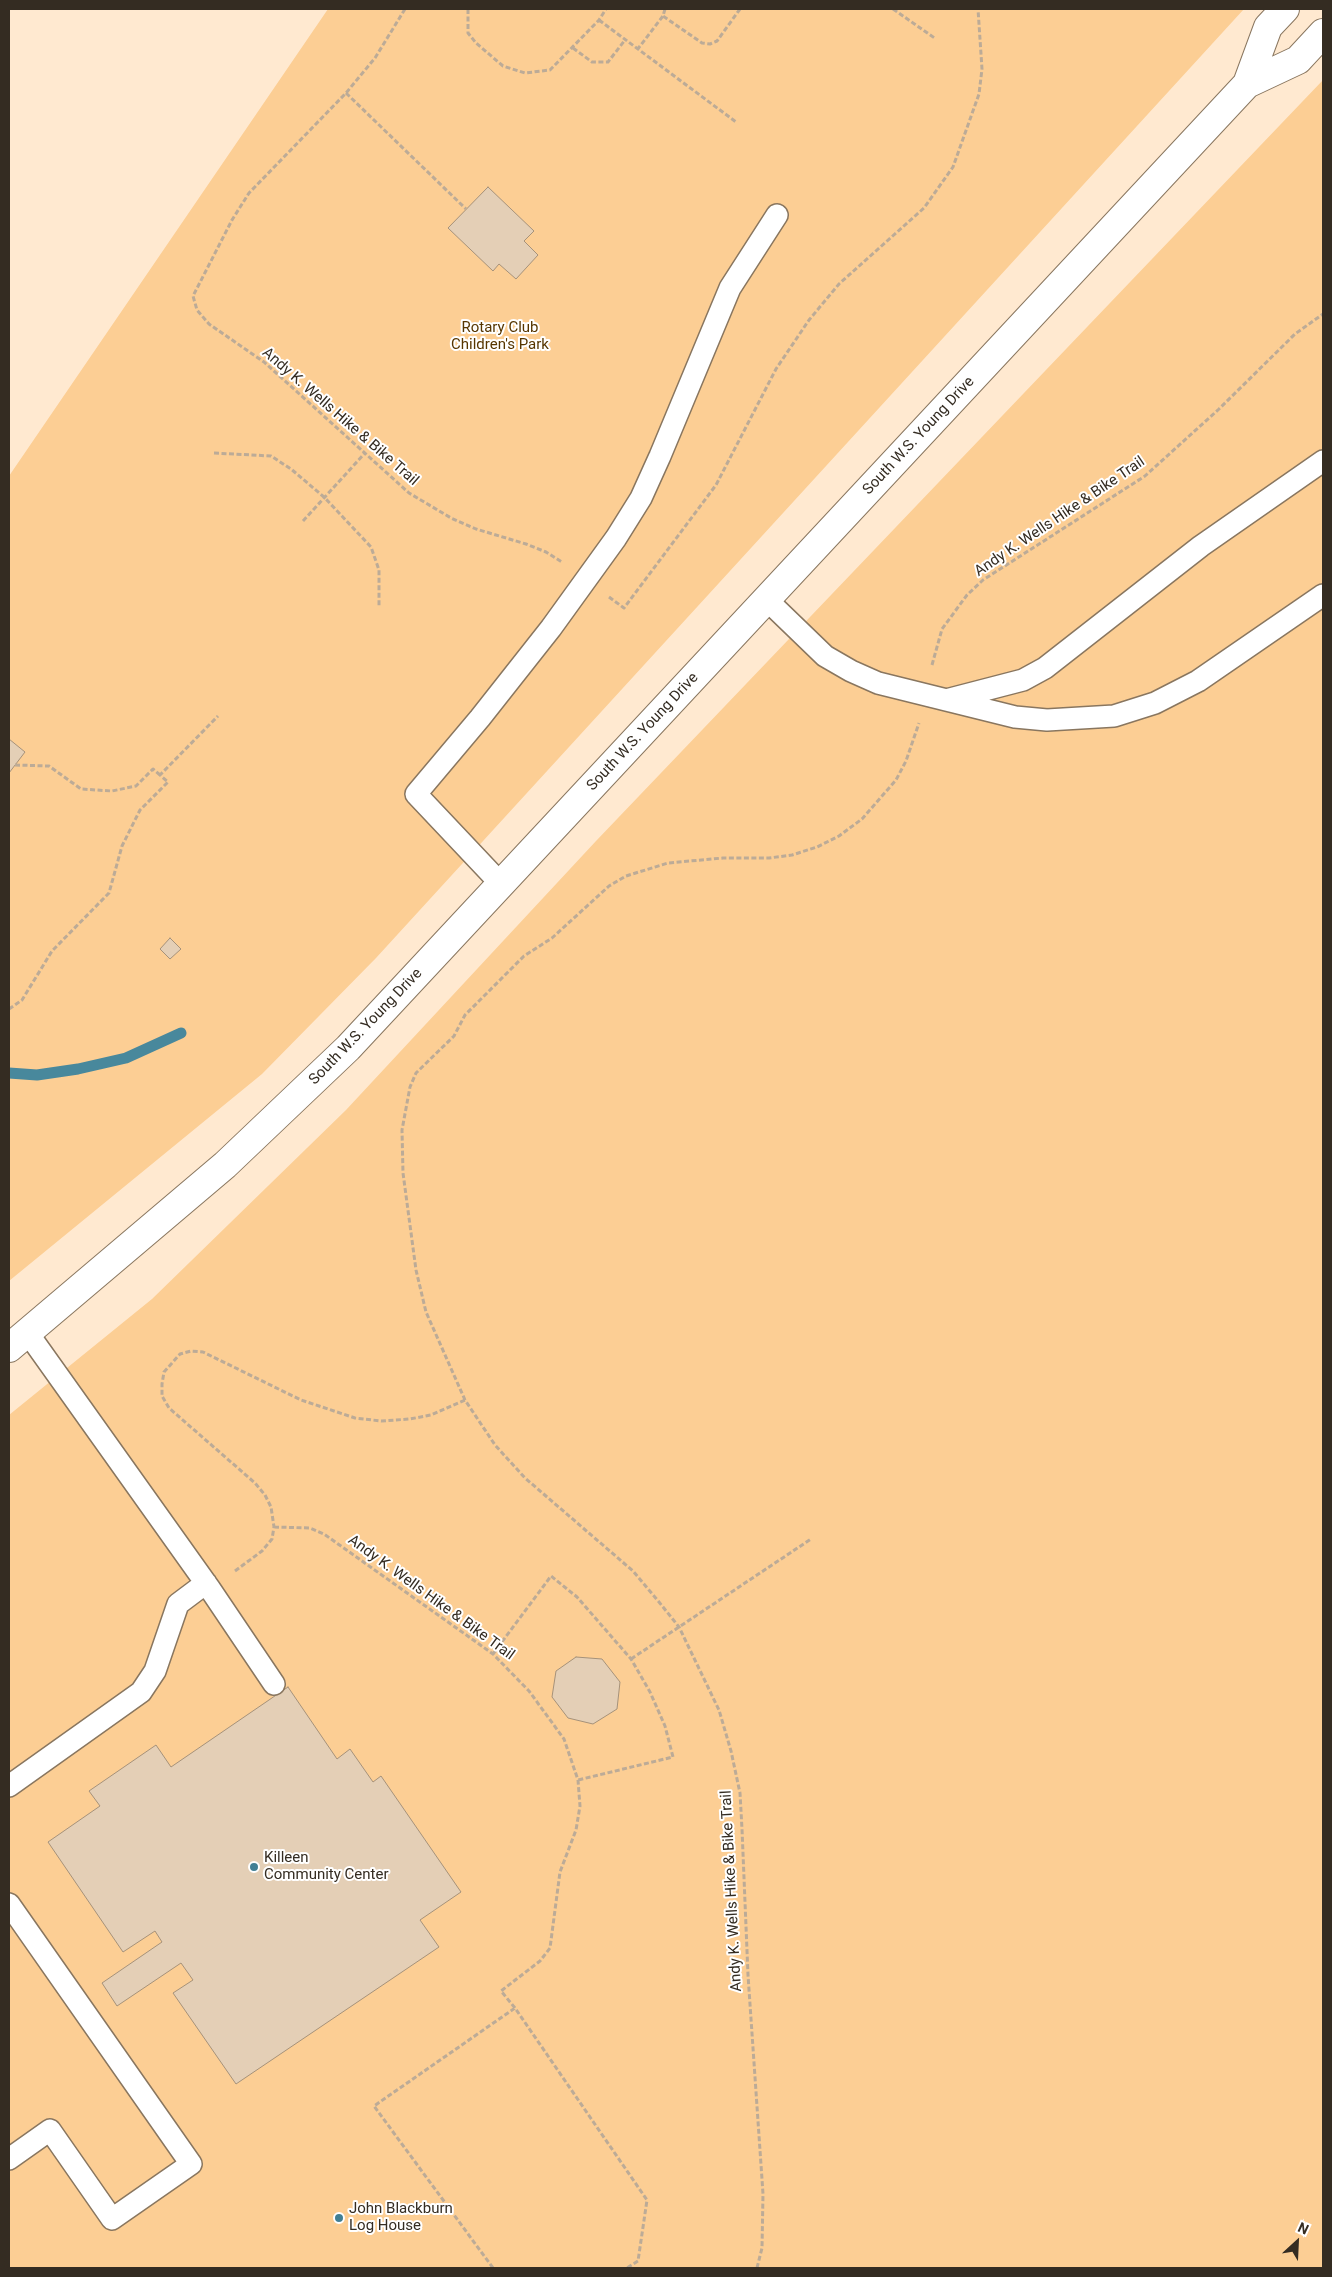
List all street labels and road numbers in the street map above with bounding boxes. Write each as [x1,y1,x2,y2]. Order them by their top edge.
street label: Andy K. Wells Hike & Bike Trail [258,344,422,490]
street label: South W.S. Young Drive [860,373,978,499]
street label: Andy K. Wells Hike & Bike Trail [971,453,1149,581]
street label: South W.S. Young Drive [584,669,702,795]
street label: South W.S. Young Drive [306,965,426,1089]
street label: Andy K. Wells Hike & Bike Trail [344,1531,518,1665]
street label: Andy K. Wells Hike & Bike Trail [718,1790,746,1992]

